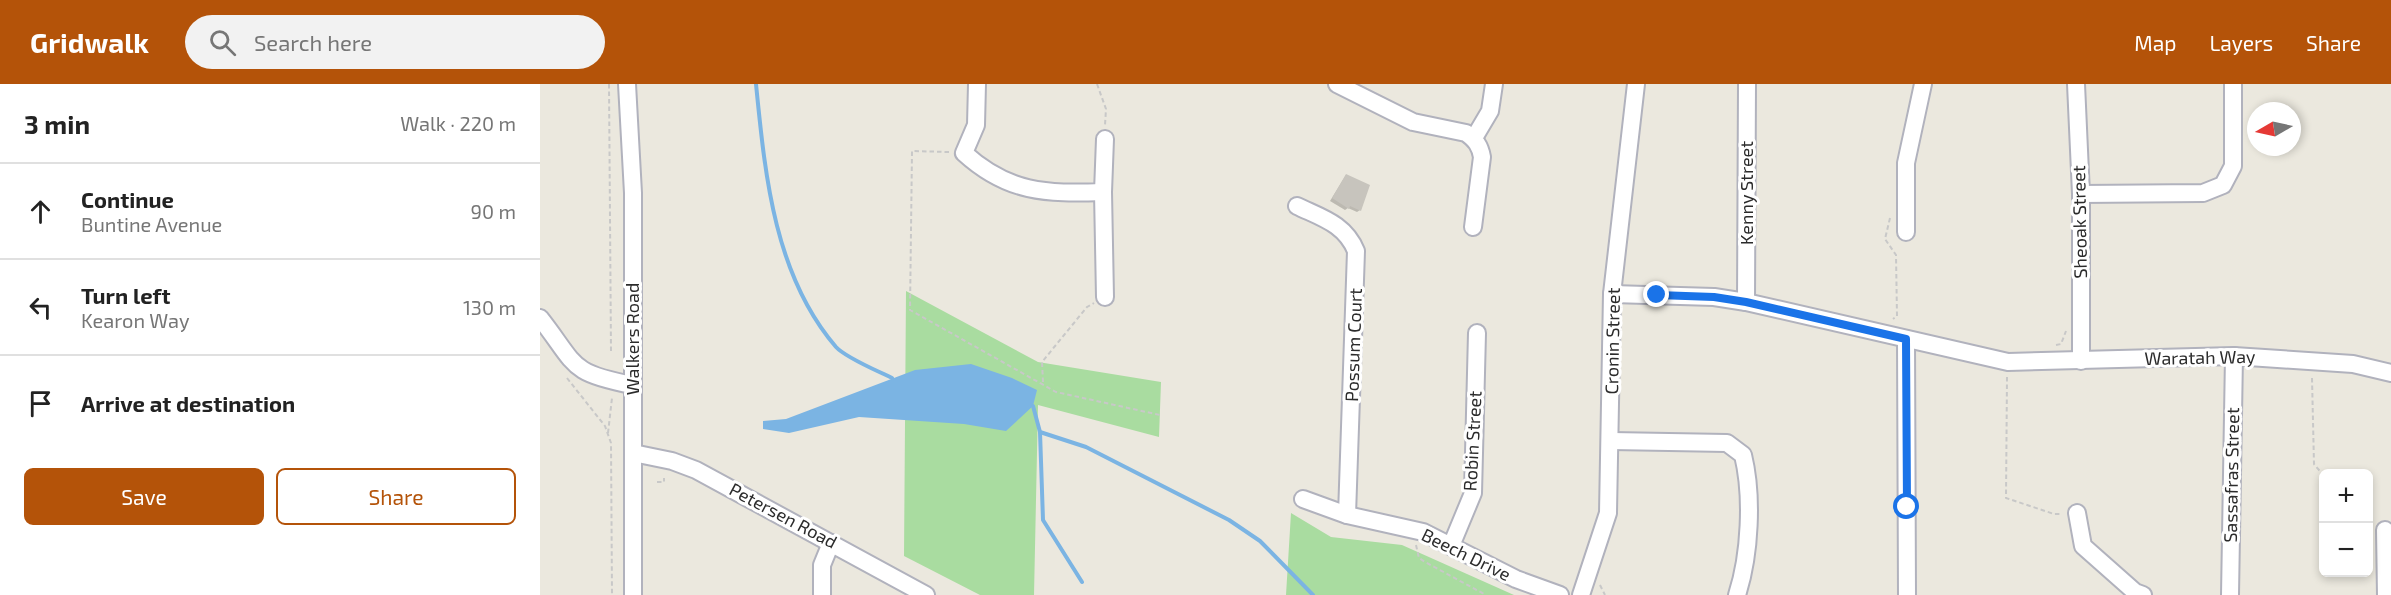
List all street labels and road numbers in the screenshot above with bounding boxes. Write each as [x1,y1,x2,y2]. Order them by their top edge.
street label: Kenny Street [1735,141,1757,245]
street label: Sheoak Street [2067,165,2091,279]
street label: Walkers Road [621,283,643,395]
street label: Cronin Street [1600,287,1624,395]
street label: Possum Court [1340,288,1366,402]
street label: Waratah Way [2144,345,2256,369]
street label: Robin Street [1458,390,1486,492]
street label: Sassafras Street [2219,407,2243,543]
street label: Petersen Road [726,478,841,553]
street label: Beech Drive [1418,523,1515,585]

